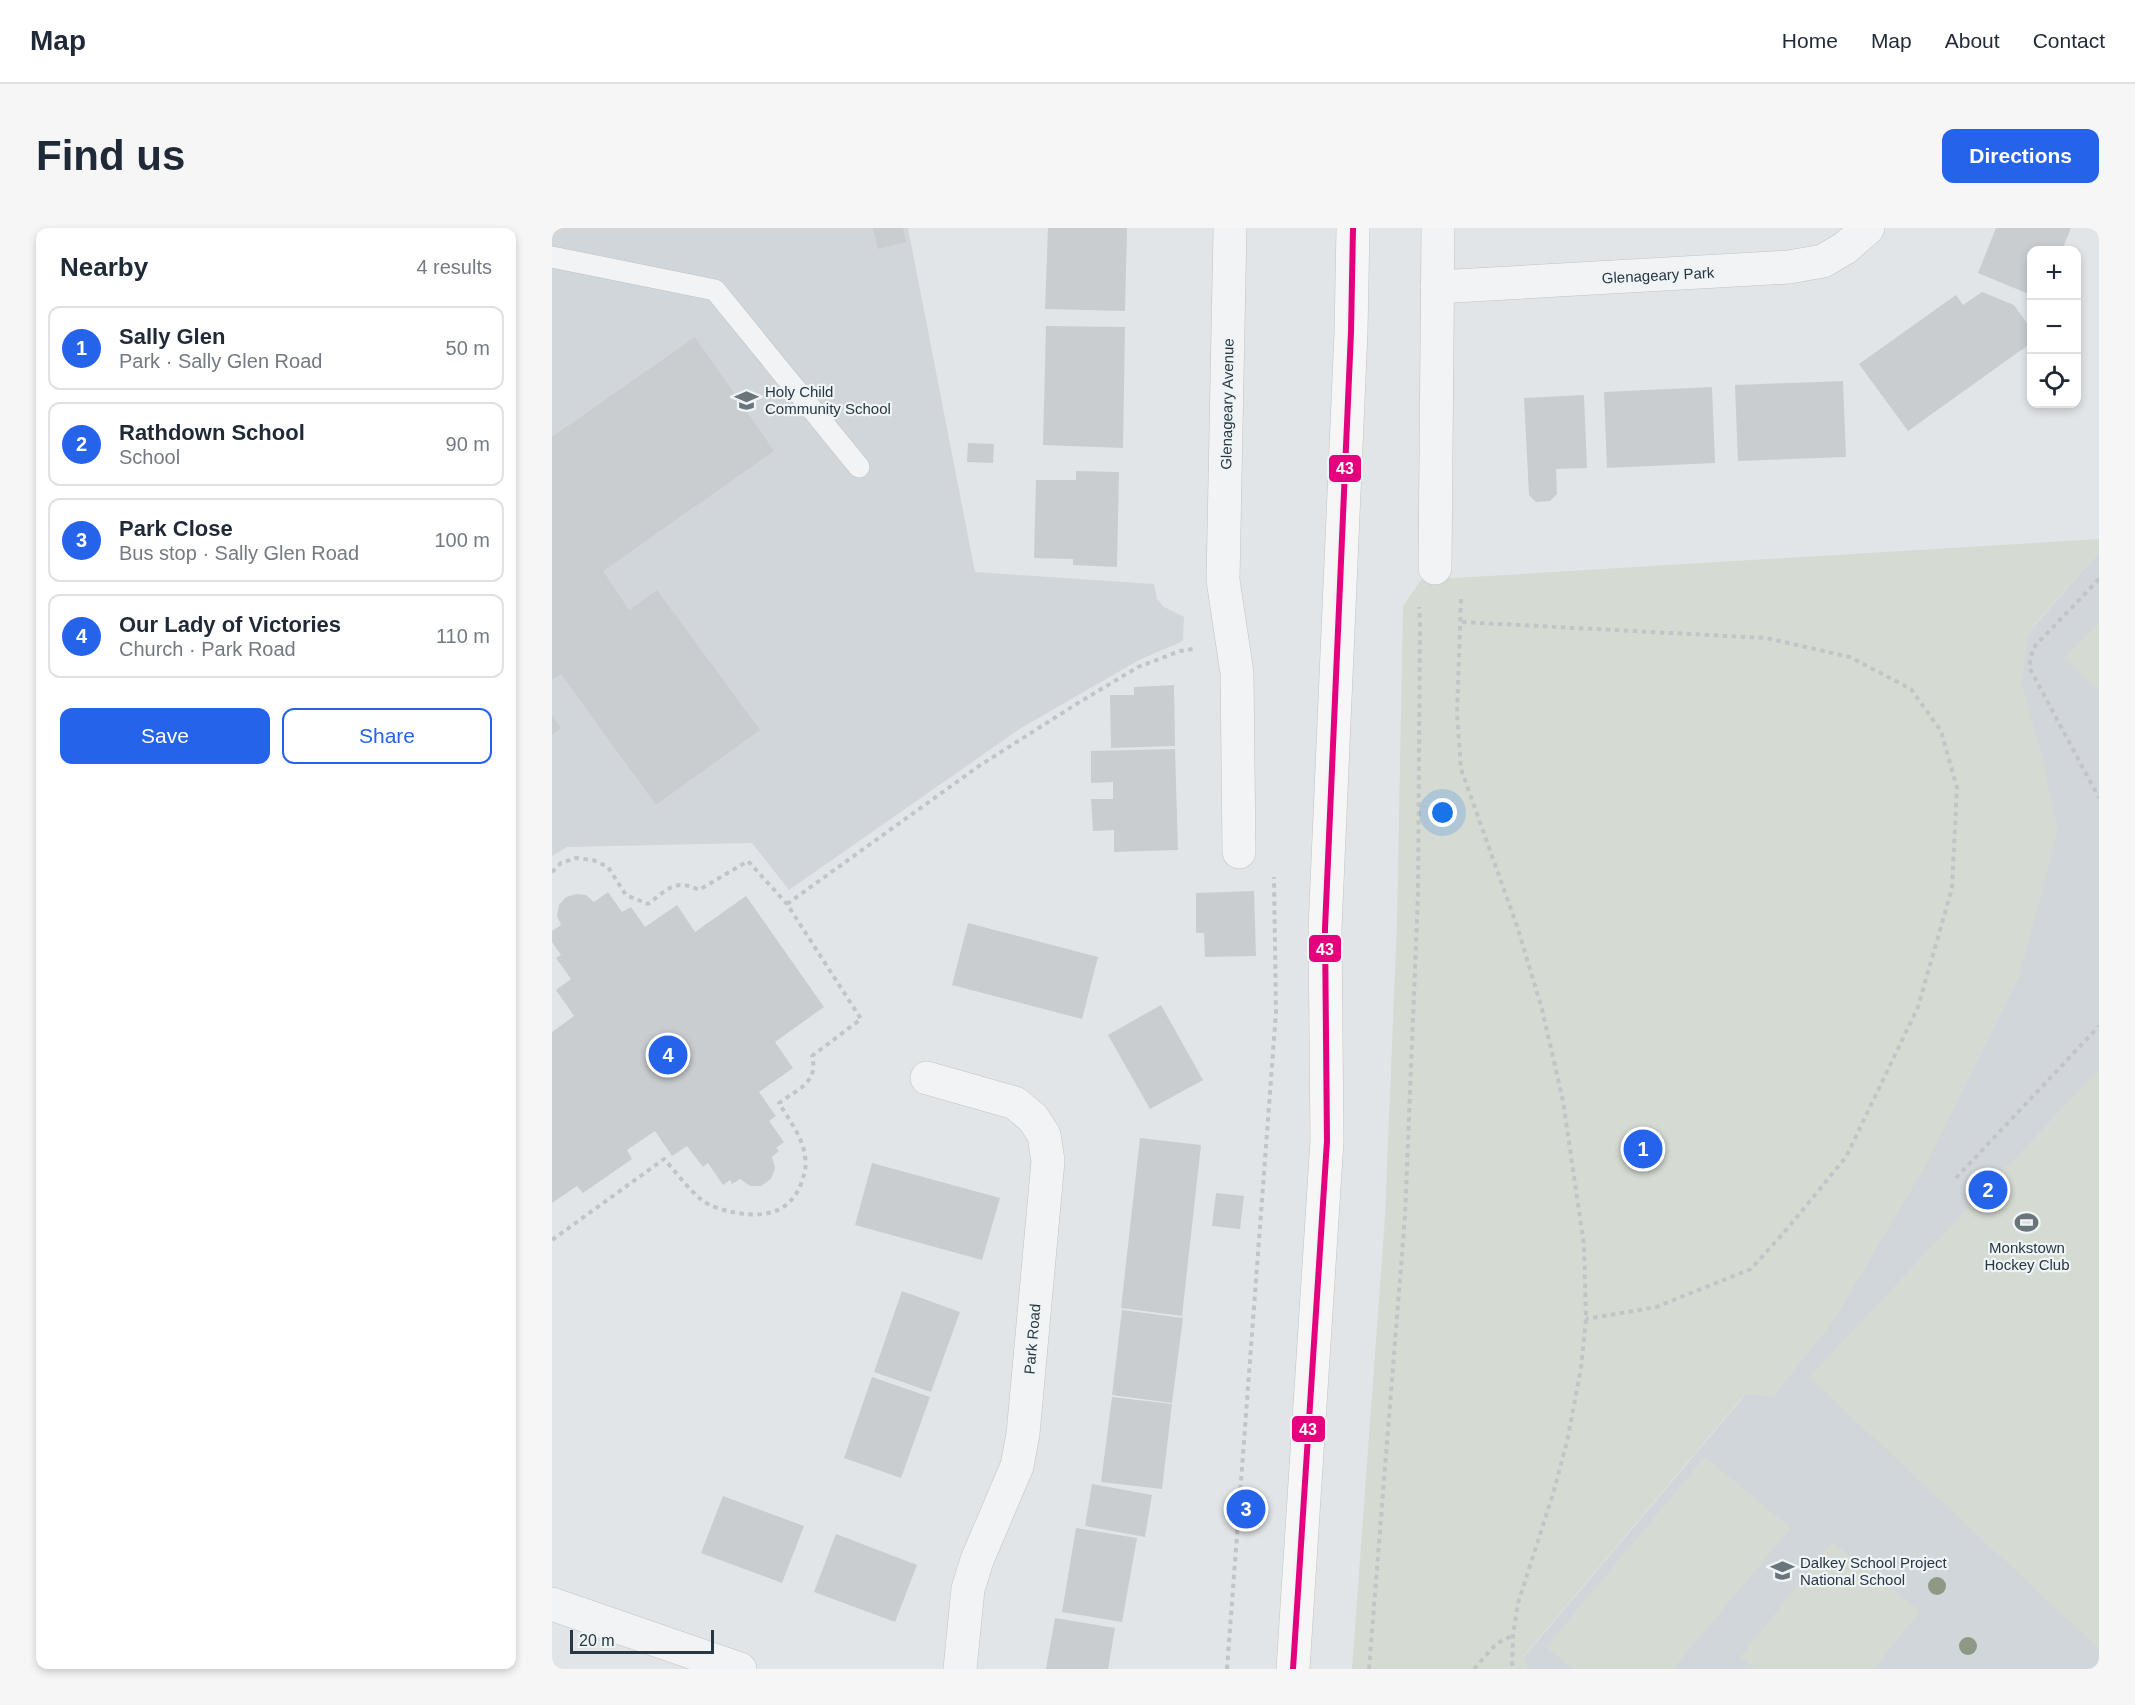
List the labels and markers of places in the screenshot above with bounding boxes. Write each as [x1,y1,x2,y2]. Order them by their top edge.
place label: Holy Child Community School [765,383,891,417]
school or university icon: Holy Child Community School [734,387,760,413]
pin: 4 [648,1032,688,1078]
pin: 1 [1624,1126,1662,1172]
pin: 2 [1968,1168,2008,1212]
sports icon: Monkstown Hockey Club [2014,1210,2040,1236]
place label: Monkstown Hockey Club [1984,1239,2070,1273]
pin: 3 [1226,1486,1266,1532]
place label: Dalkey School Project National School [1800,1554,1948,1588]
school or university icon: Dalkey School Project National School [1769,1558,1795,1584]

